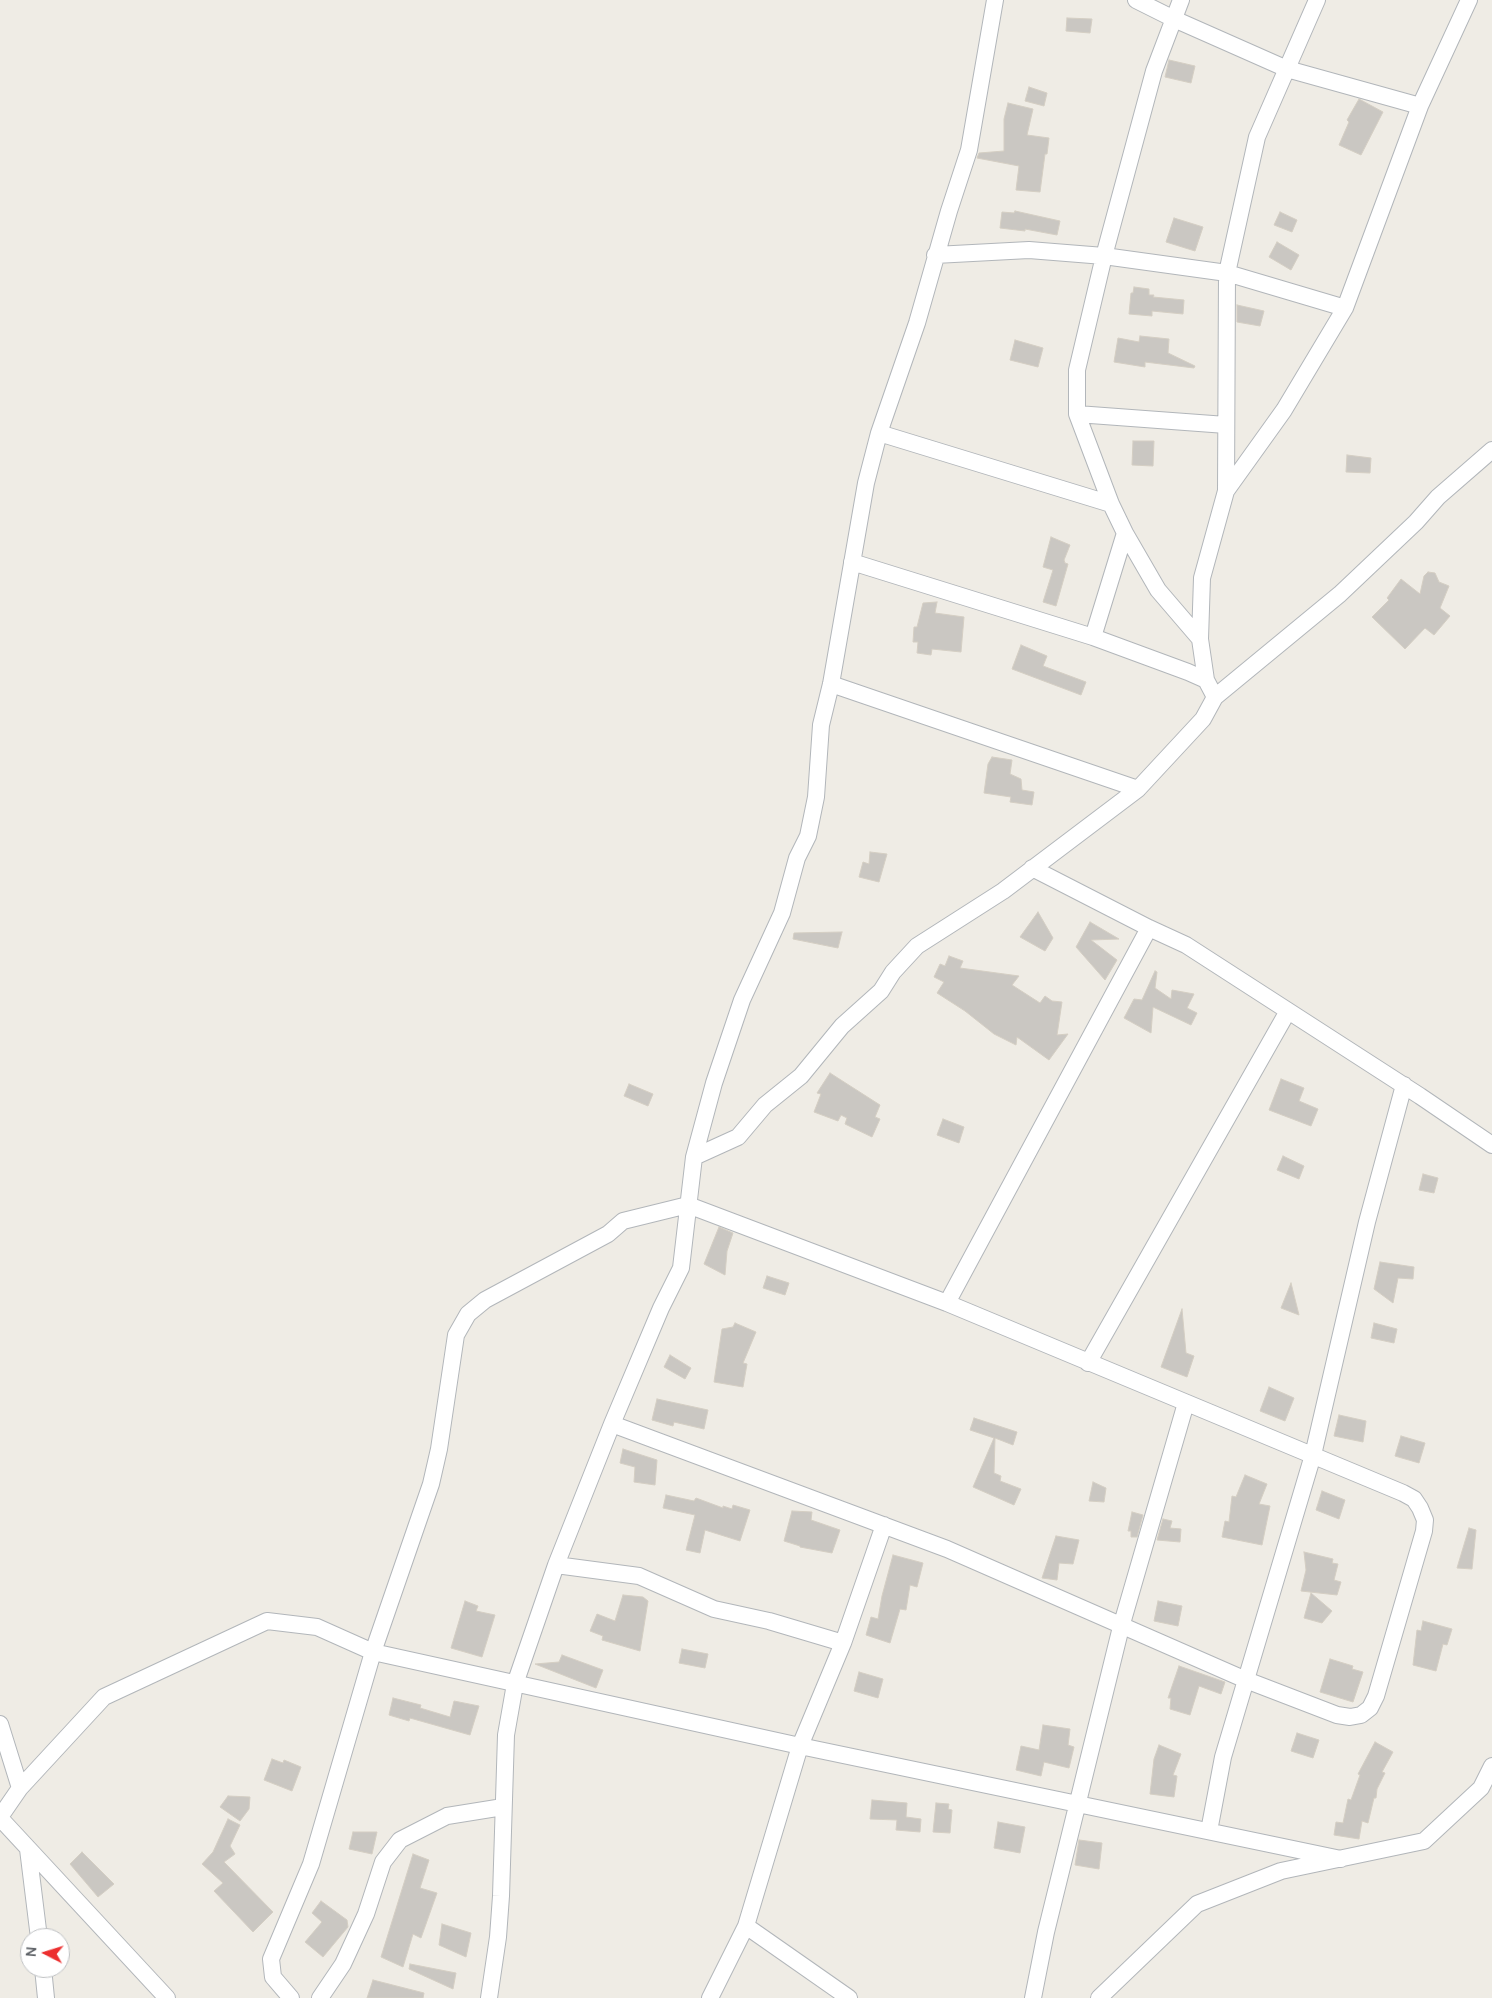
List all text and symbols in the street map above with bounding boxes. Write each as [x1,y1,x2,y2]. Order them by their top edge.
north arrow [20,1928,70,1978]
text: N [21,1946,40,1958]

